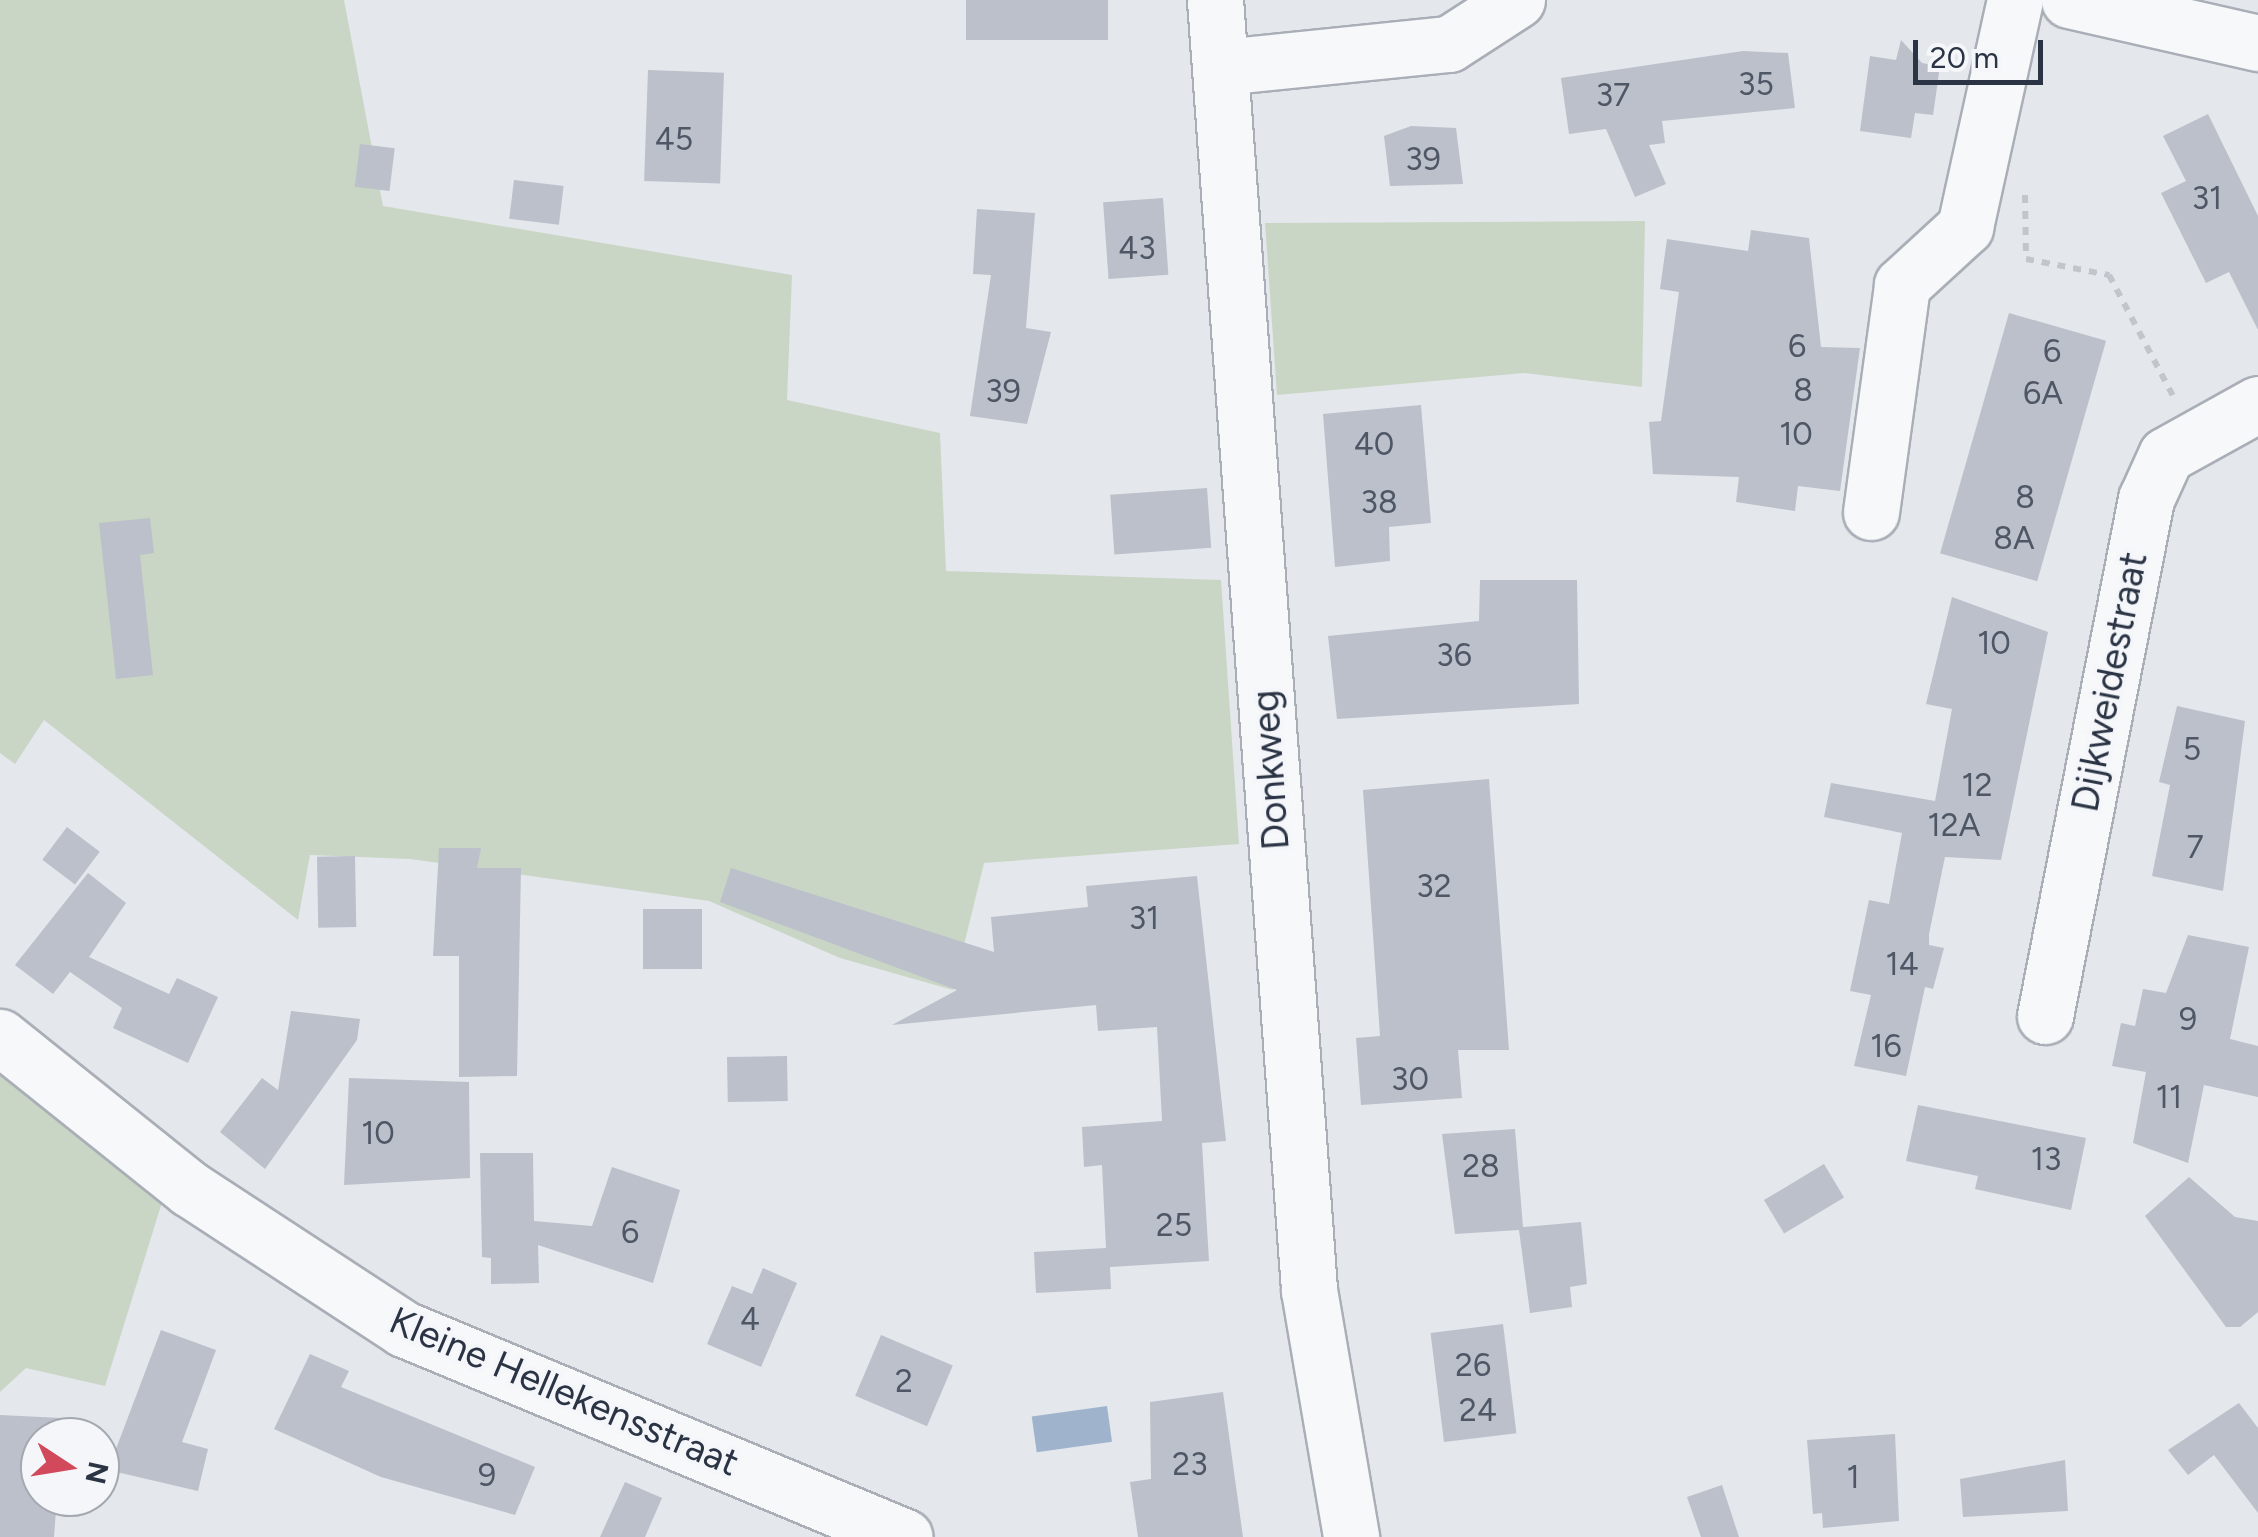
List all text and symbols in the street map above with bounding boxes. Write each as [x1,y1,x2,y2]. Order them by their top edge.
scale bar [1918,20,2048,82]
text: 20 m [1930,39,1999,76]
house number: 35 [1738,65,1774,103]
house number: 37 [1596,76,1630,114]
house number: 45 [655,120,693,158]
house number: 39 [1405,140,1441,178]
house number: 31 [2192,179,2222,217]
house number: 43 [1118,229,1156,267]
house number: 6 [1788,327,1806,365]
house number: 6 [2043,332,2061,370]
house number: 8 [1793,371,1813,409]
house number: 39 [985,372,1021,410]
house number: 6A [2023,374,2063,412]
house number: 10 [1779,415,1813,453]
house number: 40 [1354,425,1394,463]
house number: 8 [2015,478,2035,516]
house number: 38 [1360,483,1398,521]
house number: 8A [1993,519,2035,557]
street label: Dijkweidestraat [2062,548,2158,816]
house number: 10 [1977,624,2011,662]
house number: 36 [1436,636,1472,674]
street label: Donkweg [1243,688,1299,852]
house number: 5 [2183,730,2201,768]
house number: 12 [1961,766,1993,804]
house number: 12A [1928,806,1980,844]
house number: 7 [2186,828,2204,866]
house number: 32 [1416,867,1452,905]
house number: 31 [1129,899,1159,937]
house number: 14 [1885,945,1919,983]
house number: 9 [2179,1000,2197,1038]
house number: 16 [1870,1027,1902,1065]
house number: 30 [1391,1060,1429,1098]
house number: 11 [2156,1078,2182,1116]
house number: 10 [361,1114,395,1152]
house number: 13 [2031,1140,2061,1178]
house number: 28 [1462,1147,1500,1185]
house number: 25 [1156,1206,1192,1244]
house number: 6 [621,1213,639,1251]
street label: Kleine Hellekensstraat [383,1298,745,1486]
house number: 4 [740,1300,760,1338]
house number: 26 [1455,1346,1491,1384]
house number: 2 [895,1362,913,1400]
house number: 24 [1459,1391,1497,1429]
north arrow [20,1417,120,1517]
house number: 23 [1172,1445,1208,1483]
house number: 9 [478,1456,496,1494]
house number: 1 [1846,1458,1860,1496]
text: N [79,1459,116,1487]

